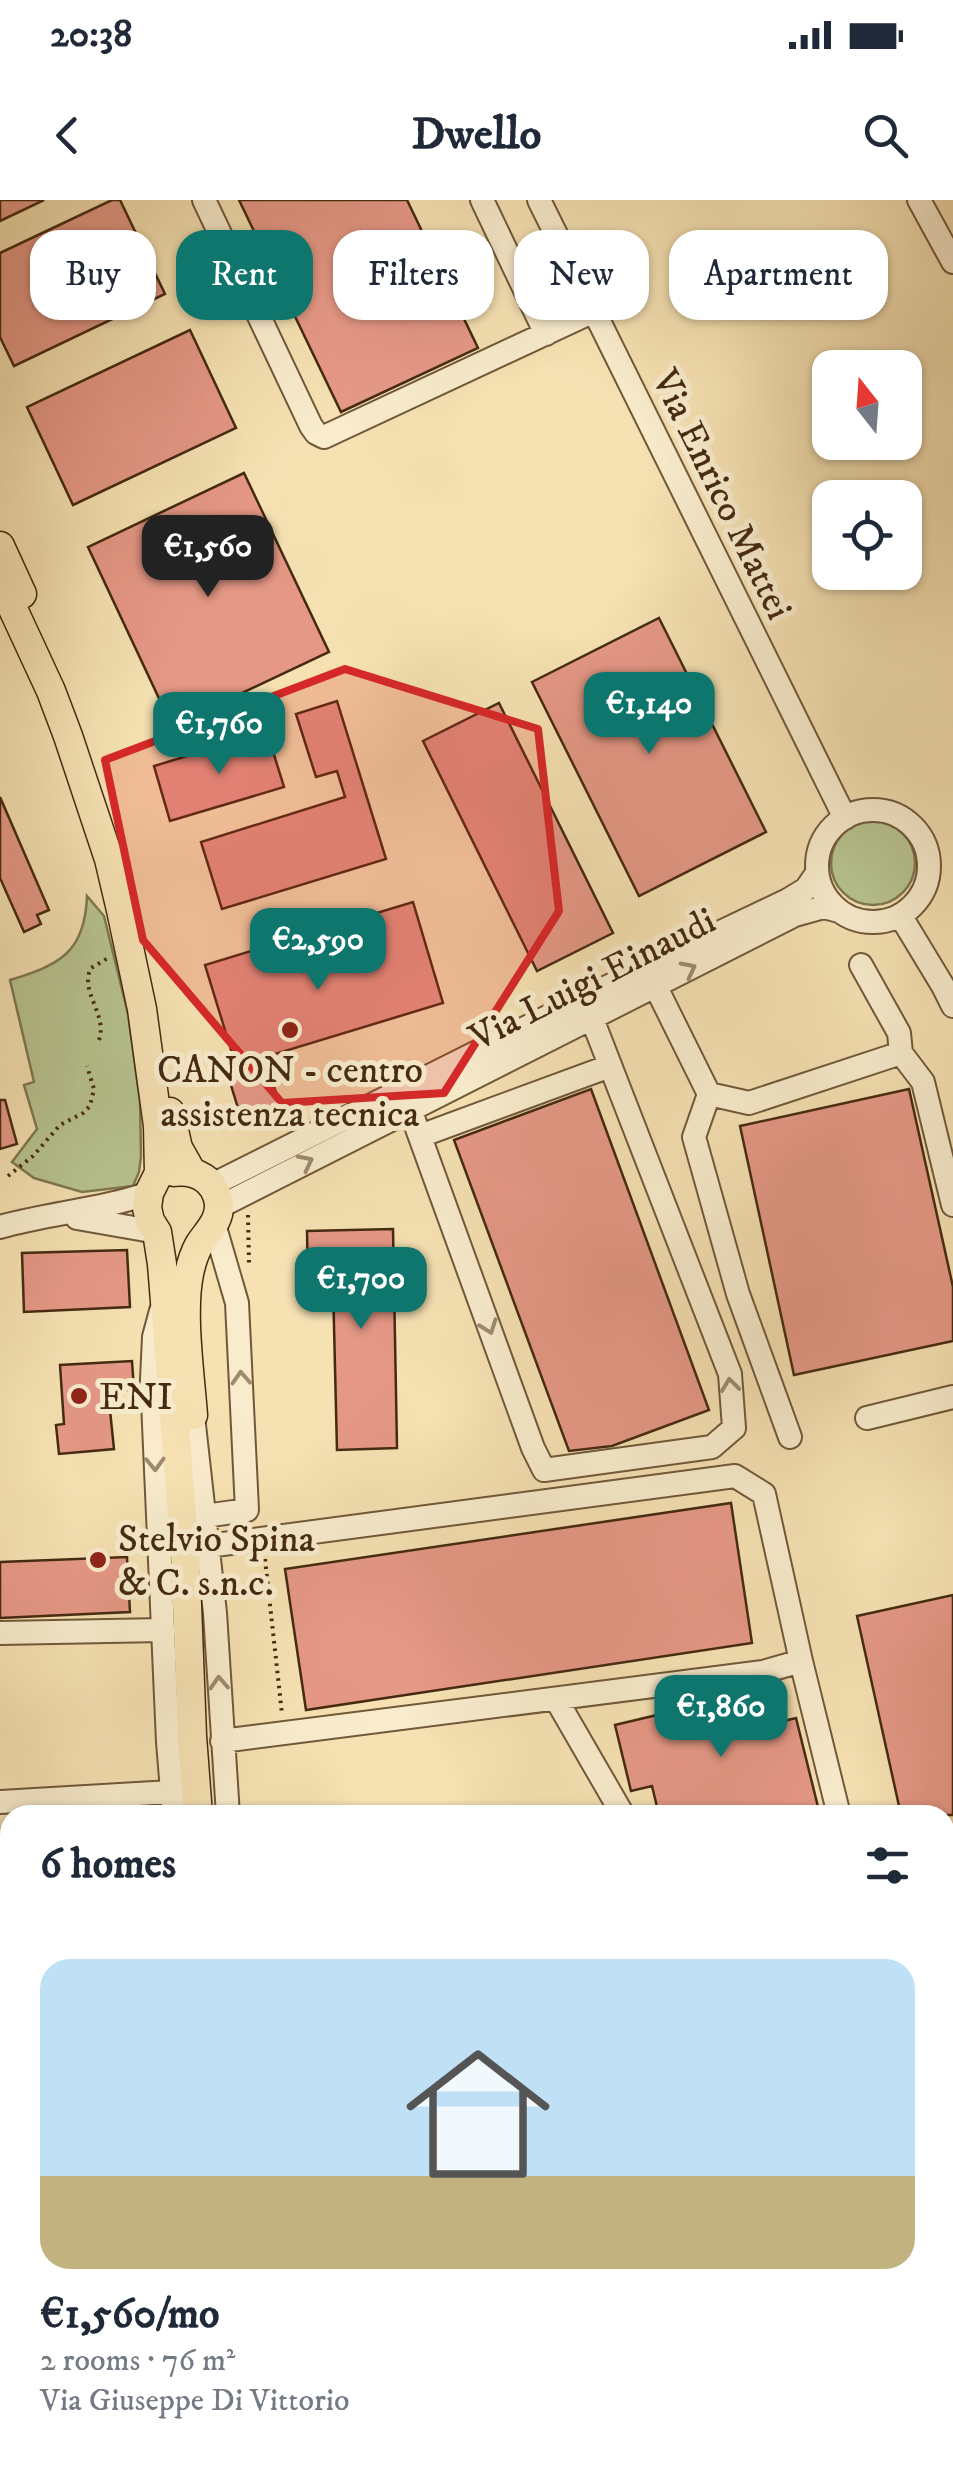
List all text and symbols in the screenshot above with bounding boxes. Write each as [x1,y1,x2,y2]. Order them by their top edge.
text: 20:38 [50,11,132,59]
text: Dwello [412,107,541,163]
icon: back [40,108,95,163]
icon: search [858,108,913,163]
chip: Buy [30,230,156,320]
chip: Rent [176,230,313,320]
chip: Filters [333,230,494,320]
chip: New [514,230,649,320]
chip: Apartment [669,230,888,320]
north arrow [812,350,922,460]
map controls [812,350,922,590]
street label: Via Enrico Mattei [640,361,802,628]
button: locate [812,480,922,590]
pin: €1,560 [127,515,289,600]
text: €1,560 [164,527,252,567]
pin: €1,140 [568,672,730,757]
text: €1,140 [606,684,692,724]
pin: €1,760 [138,692,300,777]
text: €1,760 [175,704,263,744]
street label: Via Luigi Einaudi [461,897,724,1063]
pin: €2,590 [237,908,399,993]
text: €2,590 [272,920,364,960]
one-way arrow [679,961,697,981]
marker: CANON - centro assistenza tecnica [279,1019,301,1041]
place label: CANON - centro assistenza tecnica [157,1047,423,1139]
one-way arrow [295,1155,313,1174]
pin: €1,700 [280,1247,442,1332]
text: €1,700 [317,1259,405,1299]
one-way arrow [477,1317,498,1334]
one-way arrow [230,1370,251,1386]
place label: ENI [99,1374,173,1422]
one-way arrow [720,1377,741,1393]
marker: ENI [68,1385,90,1407]
one-way arrow [145,1457,166,1473]
place label: Stelvio Spina & C. s.n.c. [118,1516,315,1608]
marker: Stelvio Spina & C. s.n.c. [87,1549,109,1571]
one-way arrow [209,1674,230,1690]
pin: €1,860 [640,1675,802,1760]
text: €1,860 [676,1687,766,1727]
icon: filters [860,1838,915,1893]
text: 6 homes [40,1839,176,1891]
icon: home [388,2024,568,2204]
text: €1,560/mo [40,2289,219,2341]
text: 2 rooms · 76 m² [40,2341,235,2381]
text: Via Giuseppe Di Vittorio [40,2381,350,2421]

